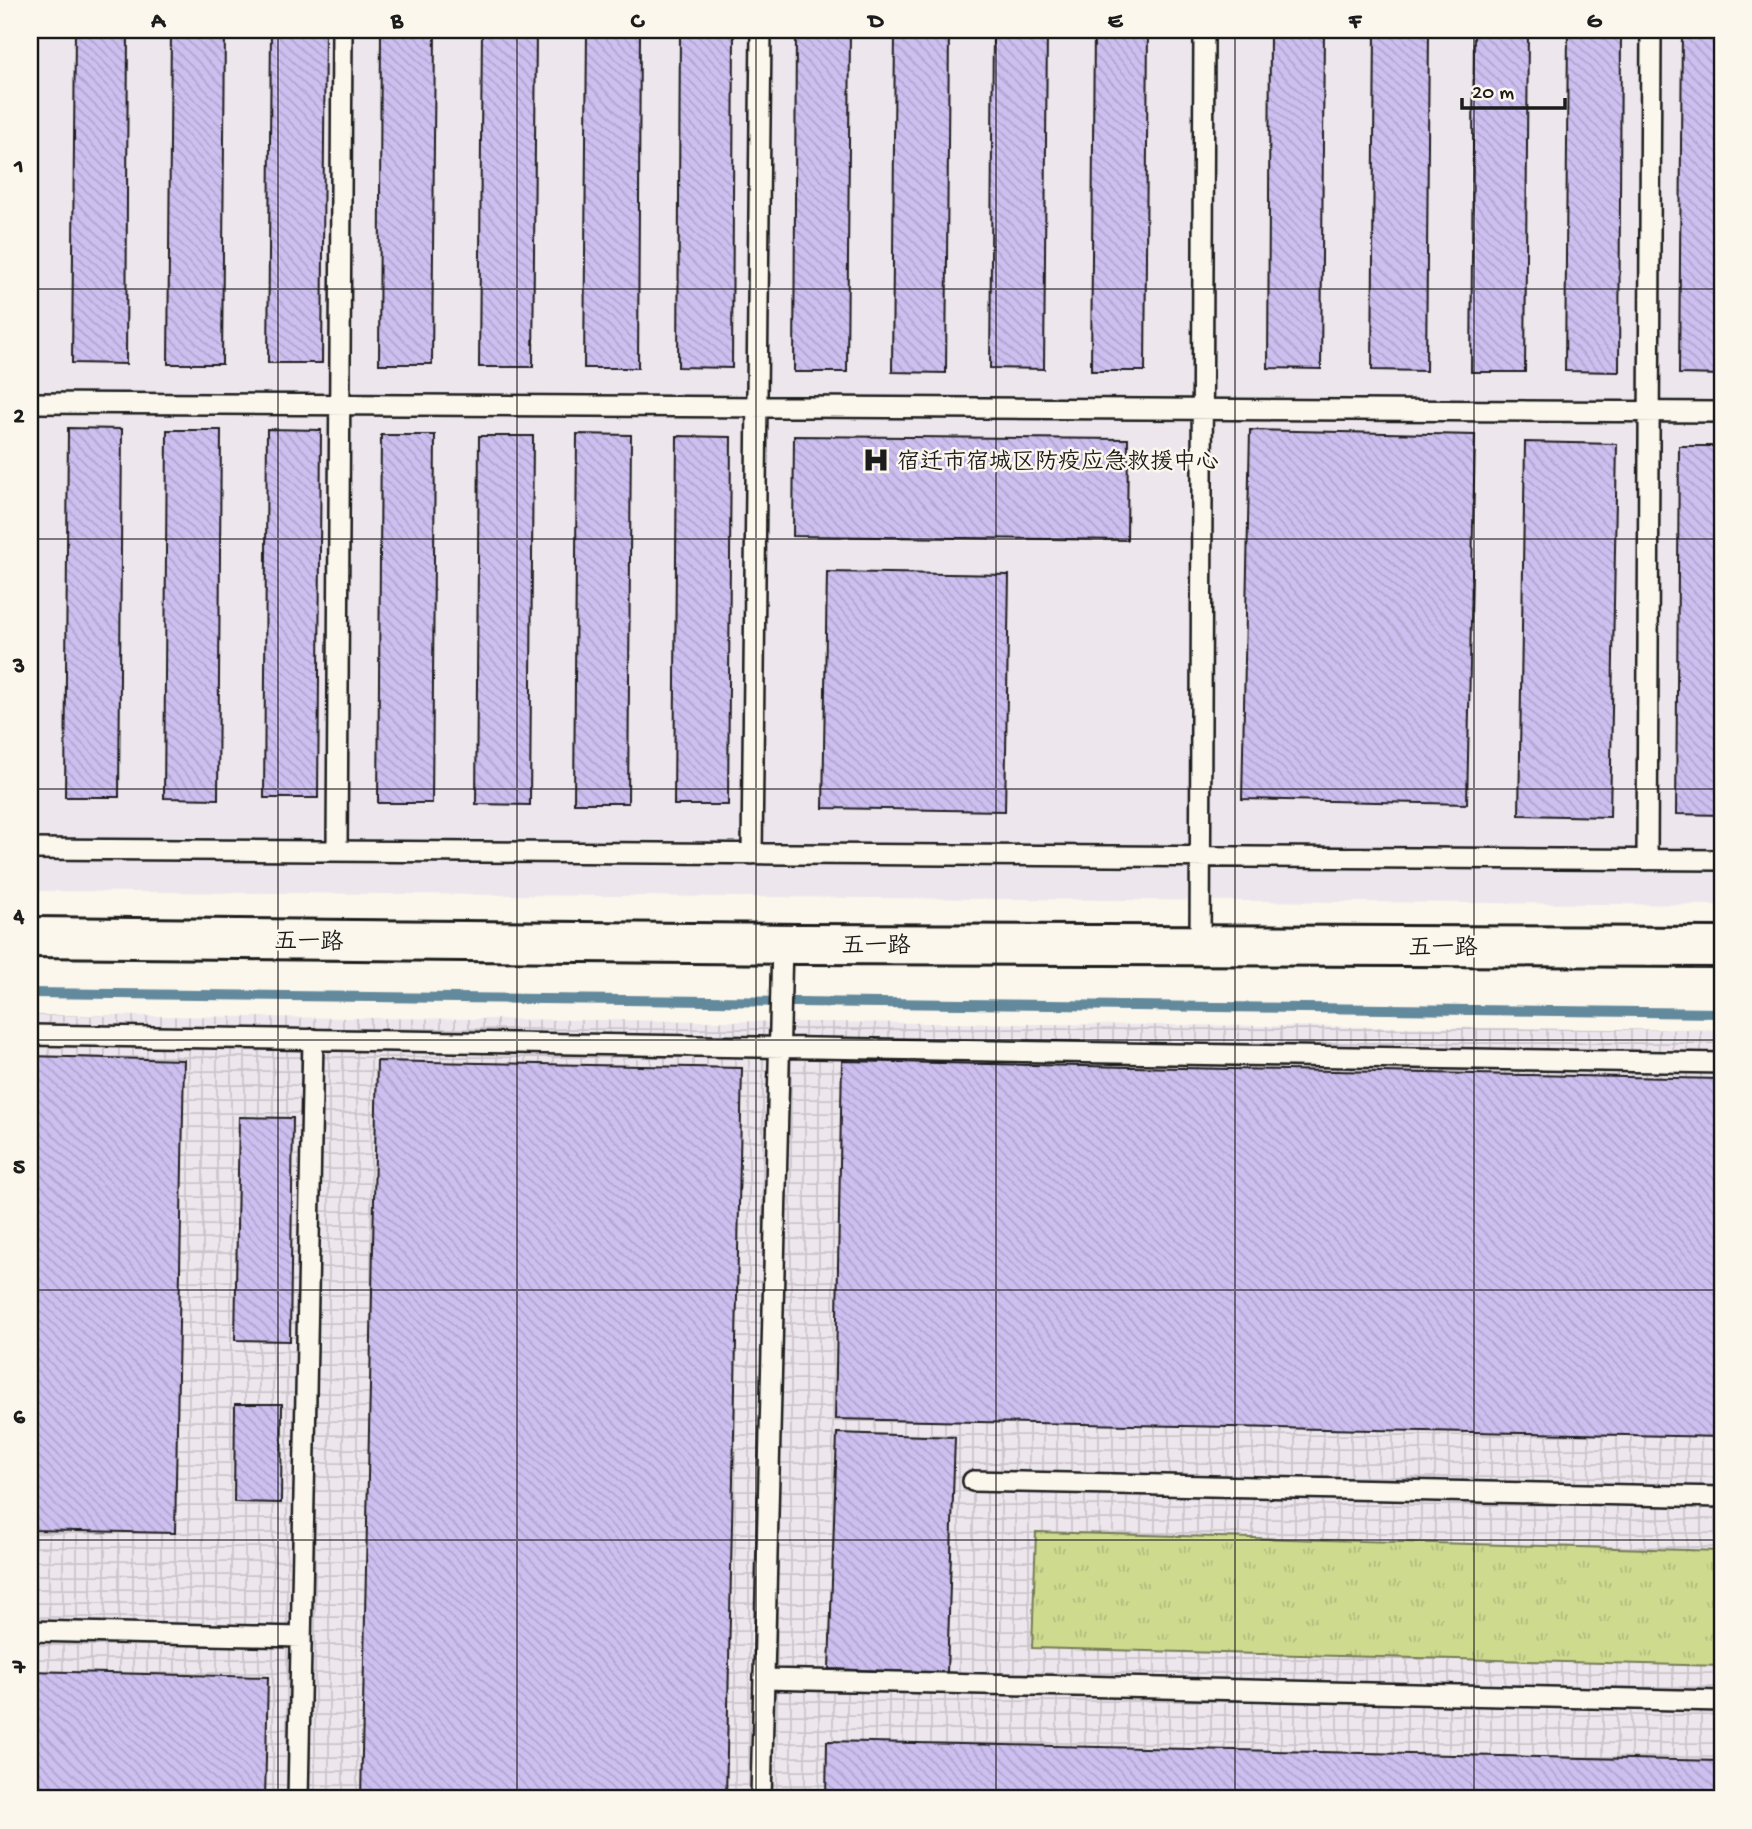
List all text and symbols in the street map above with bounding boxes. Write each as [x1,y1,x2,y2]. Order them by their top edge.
text: A [150,9,166,36]
text: B [390,9,404,36]
text: C [631,9,646,36]
text: D [867,9,885,36]
text: E [1108,9,1124,36]
text: F [1348,9,1363,36]
text: G [1587,9,1603,36]
scale bar [1462,66,1565,110]
text: 20 m [1472,82,1514,107]
text: 1 [13,154,24,181]
text: 2 [13,404,25,431]
hospital icon: 宿迁市宿城区防疫应急救援中心 [861,445,891,475]
place label: 宿迁市宿城区防疫应急救援中心 [897,448,1219,477]
text: 3 [12,654,25,681]
text: 4 [13,904,25,931]
street label: 五一路 [274,928,344,958]
street label: 五一路 [842,933,911,961]
street label: 五一路 [1409,935,1478,963]
text: 5 [13,1155,25,1182]
text: 6 [13,1405,26,1432]
text: 7 [12,1655,26,1682]

